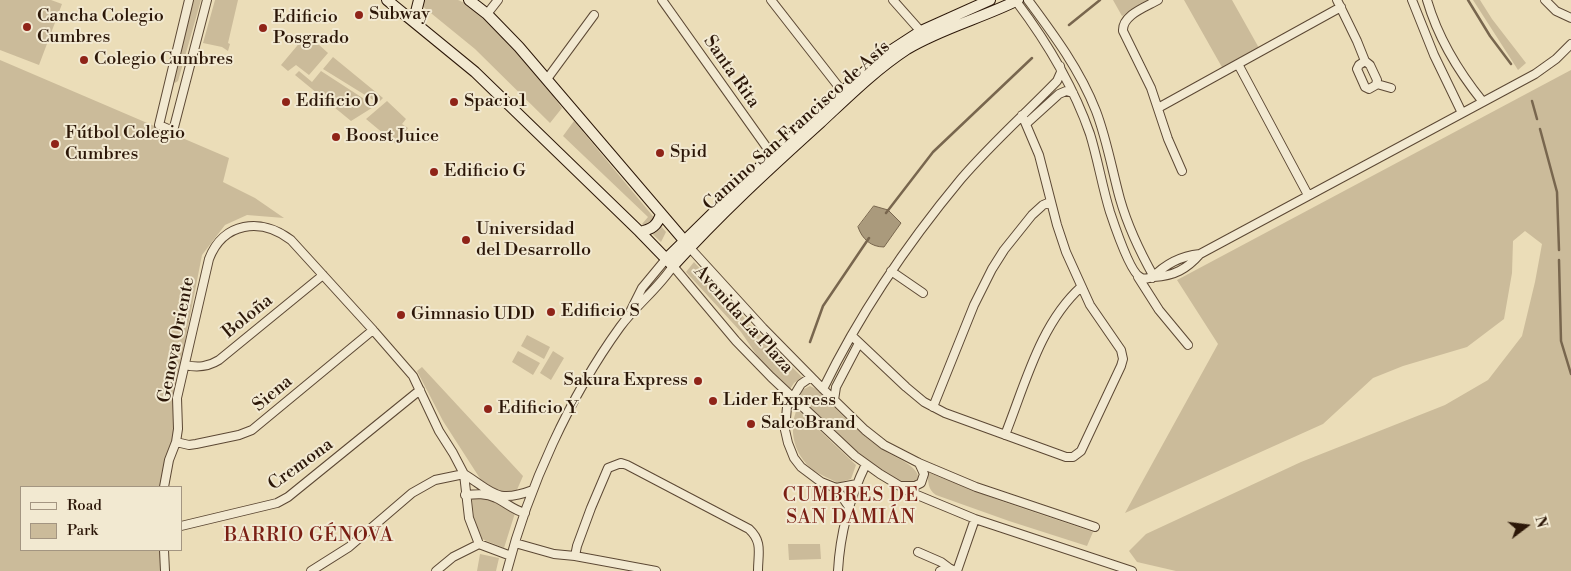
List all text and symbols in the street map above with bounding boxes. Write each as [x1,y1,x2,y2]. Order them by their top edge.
place label: Subway [369,4,430,26]
place label: Cancha Colegio Cumbres [37,6,164,48]
place label: Edificio Posgrado [273,7,349,50]
marker: Subway [353,9,365,21]
marker: Cancha Colegio Cumbres [21,21,33,33]
marker: Edificio Posgrado [257,22,269,34]
street label: Santa Rita [698,32,764,112]
street label: Camino San Francisco de Asís [699,36,895,216]
place label: Colegio Cumbres [94,49,233,71]
marker: Colegio Cumbres [78,54,90,66]
place label: Edificio O [296,91,379,113]
place label: Spacio1 [464,91,527,113]
marker: Edificio O [280,96,292,108]
marker: Spacio1 [448,96,460,108]
place label: Fútbol Colegio Cumbres [65,123,185,166]
place label: Boost Juice [346,126,439,148]
marker: Boost Juice [330,131,342,143]
marker: Fútbol Colegio Cumbres [49,138,61,150]
place label: Spid [670,142,707,164]
marker: Spid [654,147,666,159]
place label: Edificio G [444,161,526,183]
marker: Edificio G [428,166,440,178]
place label: Universidad del Desarrollo [476,219,591,262]
marker: Universidad del Desarrollo [460,234,472,246]
street label: Avenida La Plaza [689,261,797,379]
street label: Genova Oriente [154,275,200,405]
street label: Boloña [219,290,277,344]
place label: Edificio S [561,301,640,323]
place label: Gimnasio UDD [411,304,535,326]
marker: Edificio S [545,306,557,318]
marker: Gimnasio UDD [395,309,407,321]
place label: Sakura Express [563,370,688,392]
street label: Siena [249,371,297,417]
marker: Sakura Express [692,375,704,387]
place label: Lider Express [723,390,836,412]
marker: Lider Express [707,395,719,407]
place label: Edificio Y [498,398,578,420]
marker: Edificio Y [482,403,494,415]
place label: SalcoBrand [761,413,855,435]
marker: SalcoBrand [745,418,757,430]
street label: Cremona [264,434,338,496]
district label: CUMBRES DE SAN DAMIÁN [782,485,920,529]
legend [20,486,182,551]
text: Road [67,496,102,515]
north arrow [1501,501,1551,551]
text: N [1530,514,1551,530]
text: Park [67,521,98,540]
district label: BARRIO GÉNOVA [222,525,396,547]

